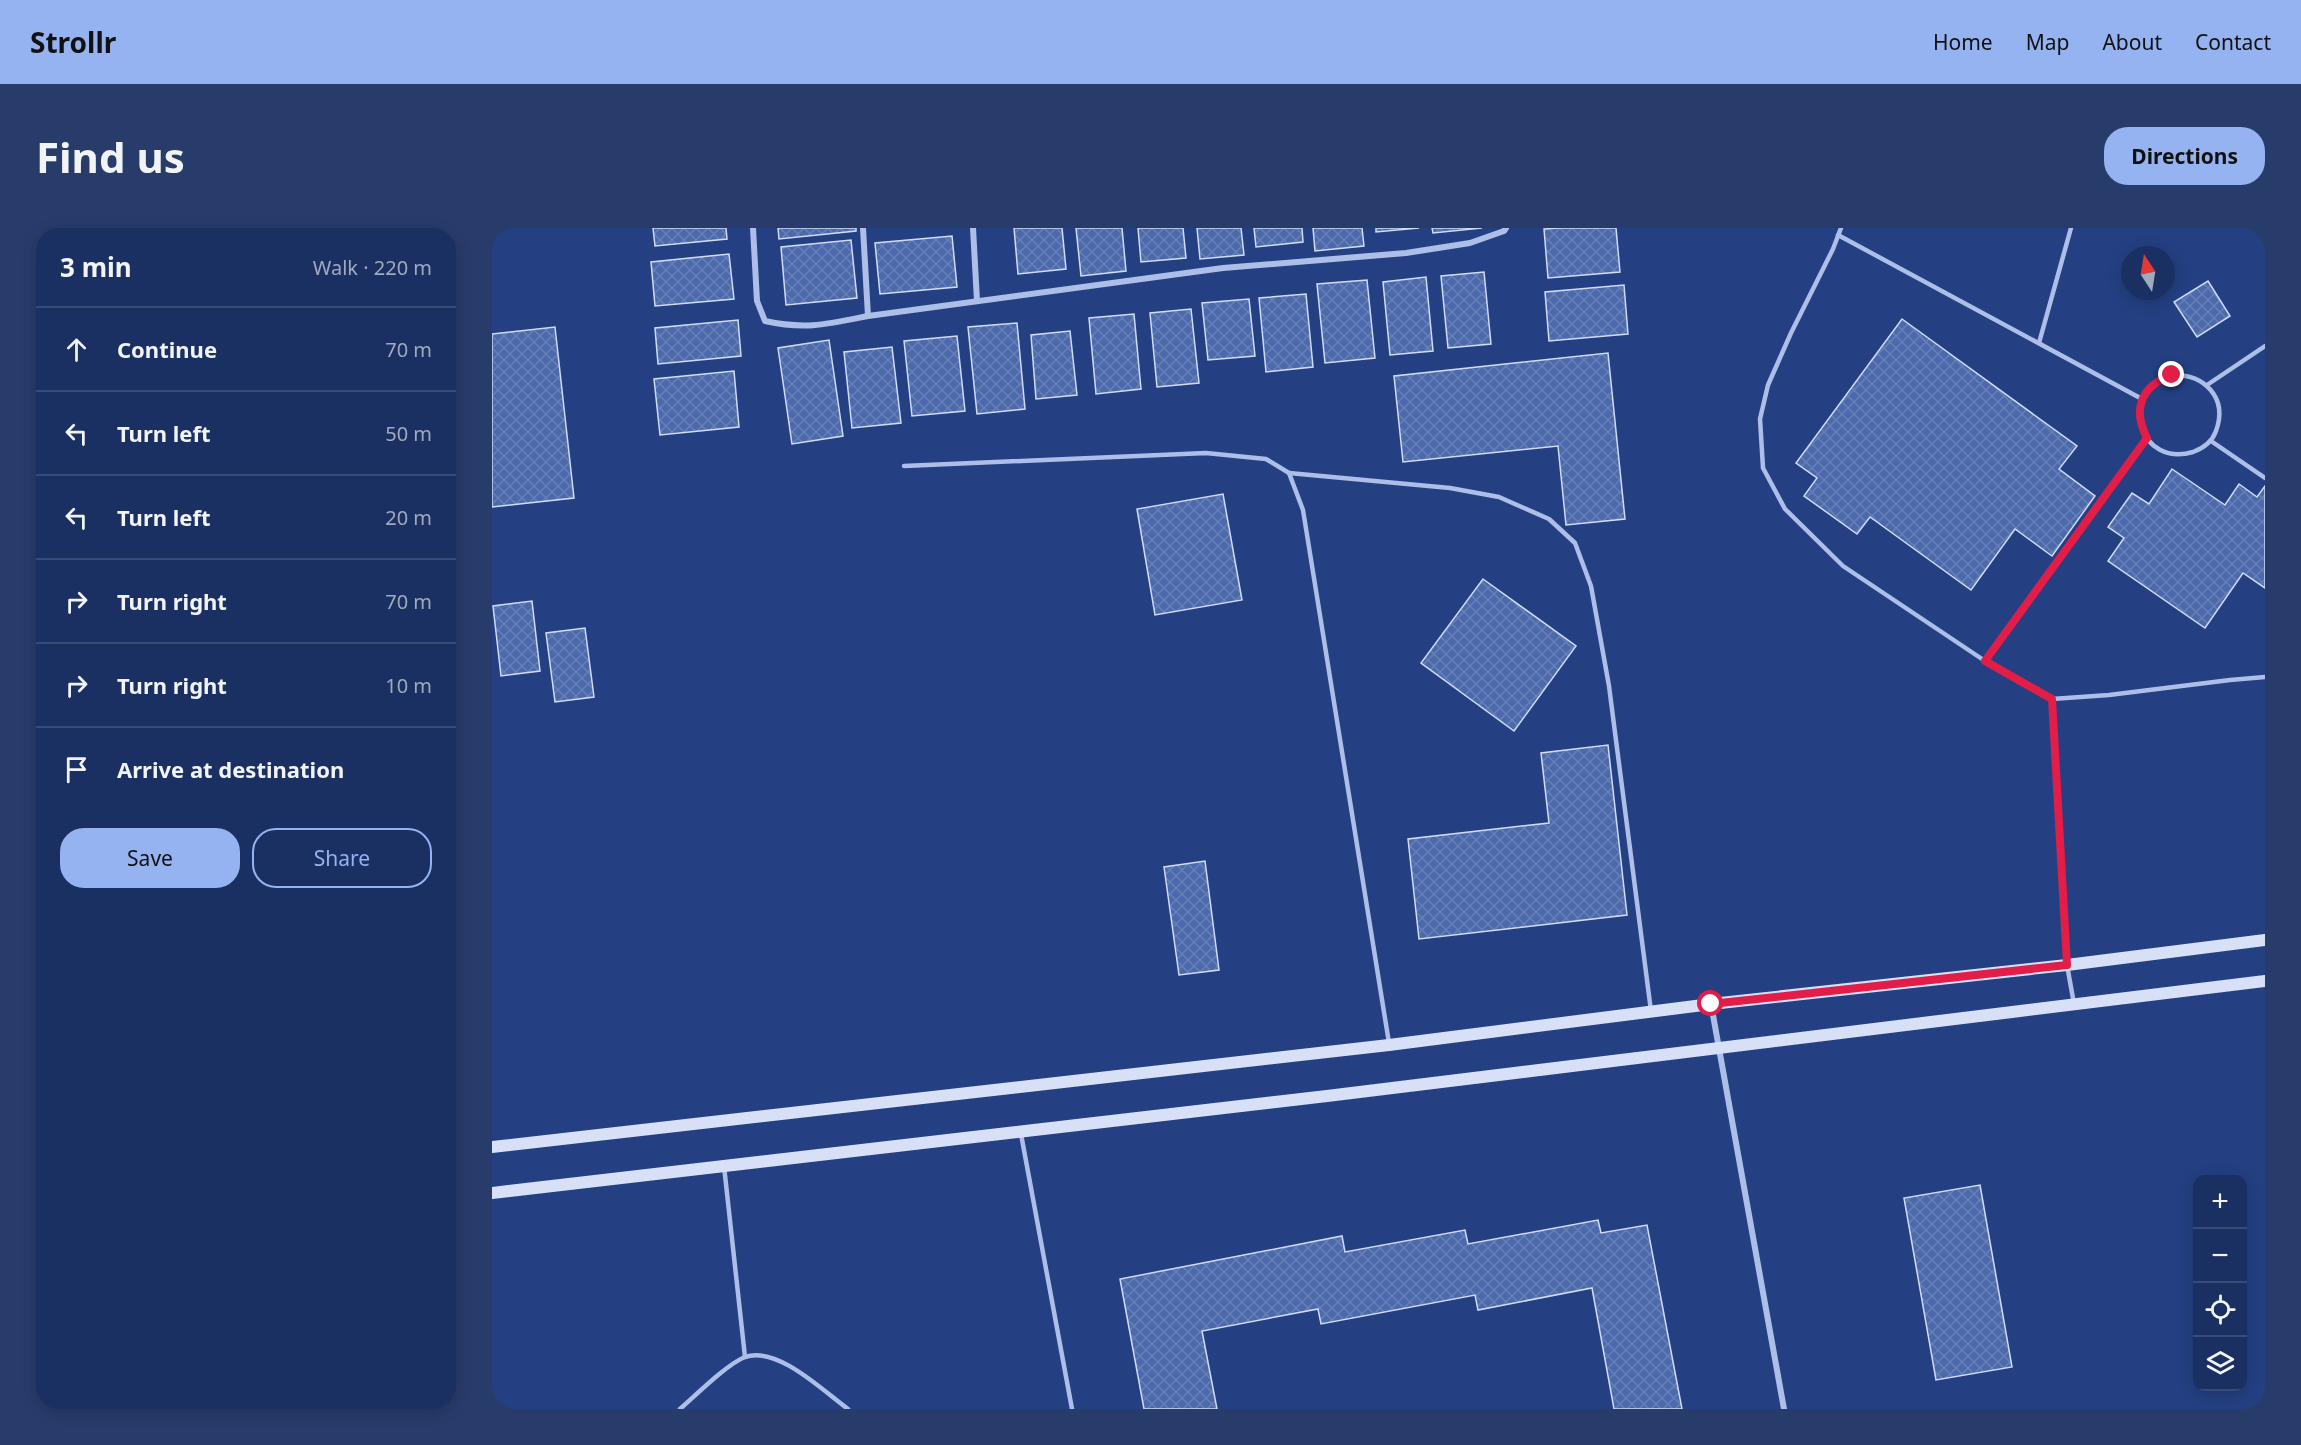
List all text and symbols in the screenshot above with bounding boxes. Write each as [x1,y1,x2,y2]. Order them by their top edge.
text: Strollr [30,23,116,61]
text: Home [1933,28,1993,56]
text: Map [2026,28,2069,56]
text: About [2102,28,2162,56]
text: Contact [2195,28,2271,56]
button: Directions [2104,127,2265,185]
text: Find us [36,128,185,185]
north arrow [2121,246,2175,300]
text: 3 min [60,249,132,285]
text: Walk · 220 m [313,254,432,281]
icon: ahead [60,333,93,366]
text: Continue [117,334,217,364]
text: 70 m [385,336,432,363]
route end [2158,361,2184,387]
icon: left [60,417,93,450]
text: Turn left [117,418,211,448]
text: 50 m [385,420,432,447]
icon: left [60,501,93,534]
text: Turn left [117,502,211,532]
text: 20 m [385,504,432,531]
icon: right [60,585,93,618]
text: Turn right [117,586,227,616]
text: 70 m [385,588,432,615]
icon: right [60,669,93,702]
text: Turn right [117,670,227,700]
text: 10 m [385,672,432,699]
icon: arrive [60,753,93,786]
text: Arrive at destination [117,754,344,784]
button: Save [60,828,240,888]
button: Share [252,828,432,888]
route start [1697,990,1723,1016]
map controls [2193,1175,2247,1391]
button: + [2193,1175,2247,1229]
button: − [2193,1229,2247,1283]
button: locate [2193,1283,2247,1337]
button: layers [2193,1337,2247,1391]

